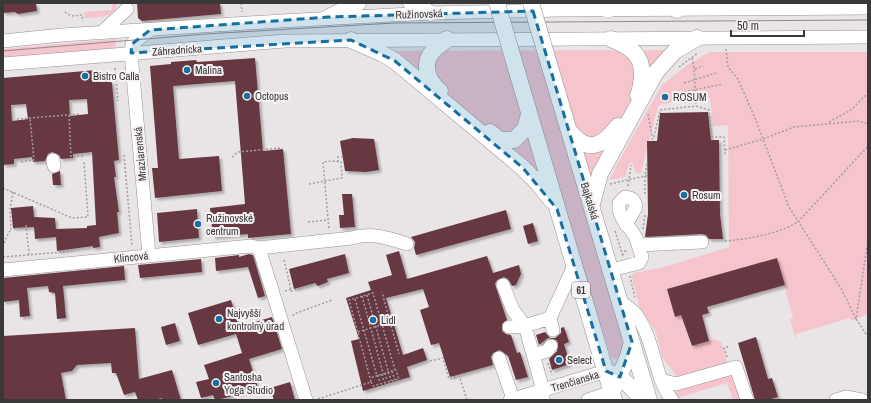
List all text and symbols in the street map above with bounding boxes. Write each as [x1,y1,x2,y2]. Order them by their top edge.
street label: Ružinovská [395,6,443,22]
scale bar [731,12,804,38]
text: 50 m [737,18,759,34]
street label: Záhradnícka [152,41,202,59]
place label: Malina [195,63,222,77]
marker: Malina [182,65,192,75]
place label: Bistro Calla [93,69,140,83]
marker: Bistro Calla [80,71,90,81]
place label: Octopus [255,89,289,103]
place label: ROSUM [673,90,707,104]
marker: Octopus [242,91,252,101]
marker: ROSUM [660,92,670,102]
street label: Mraziarenská [131,126,149,182]
street label: Bajkalská [578,180,602,222]
place label: Rosum [692,188,721,202]
marker: Rosum [679,190,689,200]
place label: Ružinovské centrum [206,211,253,238]
marker: Ružinovské centrum [193,219,203,229]
street label: Klincová [113,248,149,266]
road number: 61 [572,282,590,298]
place label: Najvyšší kontrolný úrad [227,306,284,333]
place label: Lidl [381,313,396,327]
marker: Najvyšší kontrolný úrad [214,314,224,324]
marker: Lidl [368,315,378,325]
place label: Select [567,353,593,367]
marker: Select [554,355,564,365]
street label: Trenčianska [549,367,601,395]
place label: Santosha Yoga Studio [224,370,273,397]
marker: Santosha Yoga Studio [211,378,221,388]

